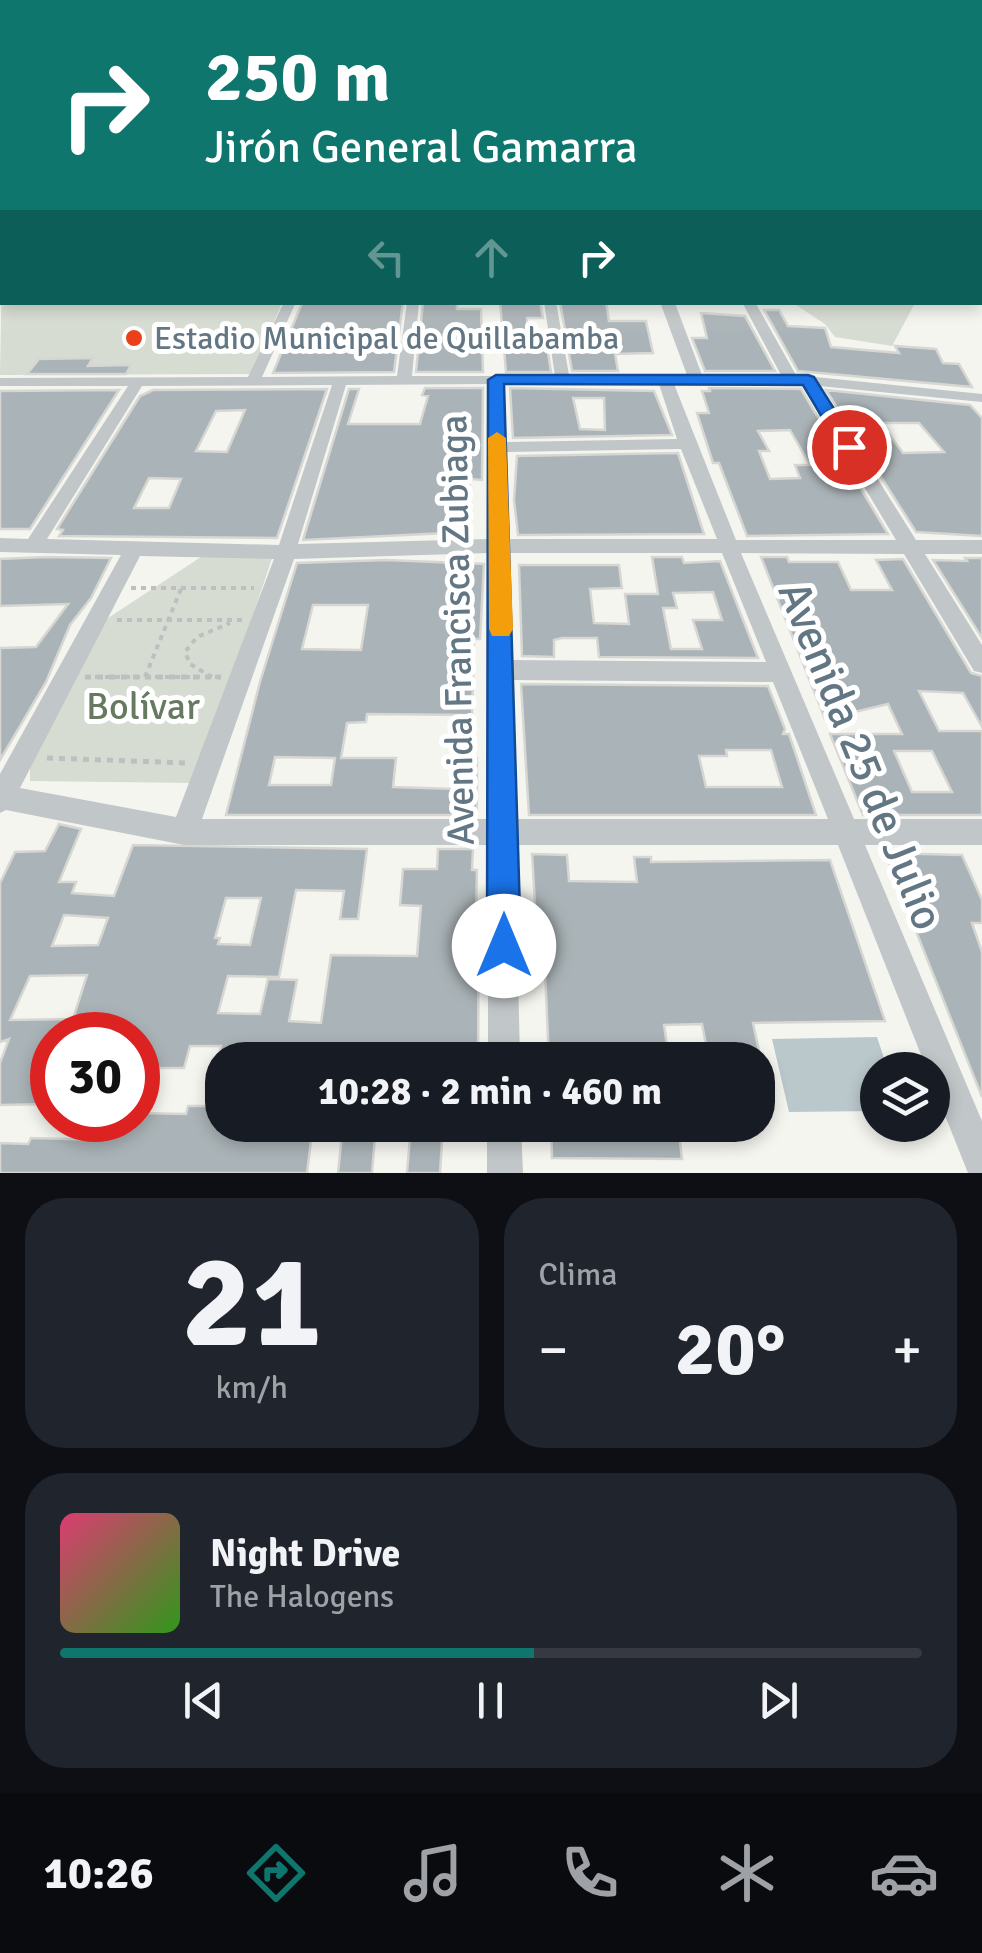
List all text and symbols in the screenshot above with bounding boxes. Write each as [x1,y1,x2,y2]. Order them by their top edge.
text: 250 m [205,34,390,120]
icon: right [40,40,170,170]
text: Jirón General Gamarra [205,120,638,175]
icon: left [359,230,414,285]
icon: ahead [464,230,519,285]
icon: right [569,230,624,285]
place label: Estadio Municipal de Quillabamba [154,319,619,358]
marker: Estadio Municipal de Quillabamba [123,327,145,349]
pin [807,405,892,490]
street label: Avenida Francisca Zubiaga [430,414,485,846]
icon: arrive [822,420,877,475]
street label: Avenida 25 de Julio [766,573,956,938]
park label: Bolívar [86,683,200,730]
position arrow [452,894,556,998]
speed limit sign: 30 [30,1012,160,1142]
map controls [860,1052,950,1142]
button: layers [860,1052,950,1142]
text: 10:28 · 2 min · 460 m [318,1068,662,1115]
text: 21 [182,1223,322,1383]
text: Clima [539,1255,617,1294]
text: 20° [675,1303,786,1396]
text: − [539,1316,568,1384]
text: + [892,1316,922,1384]
text: km/h [216,1368,288,1407]
text: Night Drive [210,1530,400,1577]
text: The Halogens [210,1577,394,1616]
icon: previous [176,1673,231,1728]
icon: pause [463,1673,518,1728]
icon: next [751,1673,806,1728]
icon: directions [241,1838,311,1908]
icon: music [398,1838,468,1908]
icon: phone [555,1838,625,1908]
icon: climate [712,1838,782,1908]
icon: car [869,1838,939,1908]
text: 10:26 [43,1846,154,1901]

